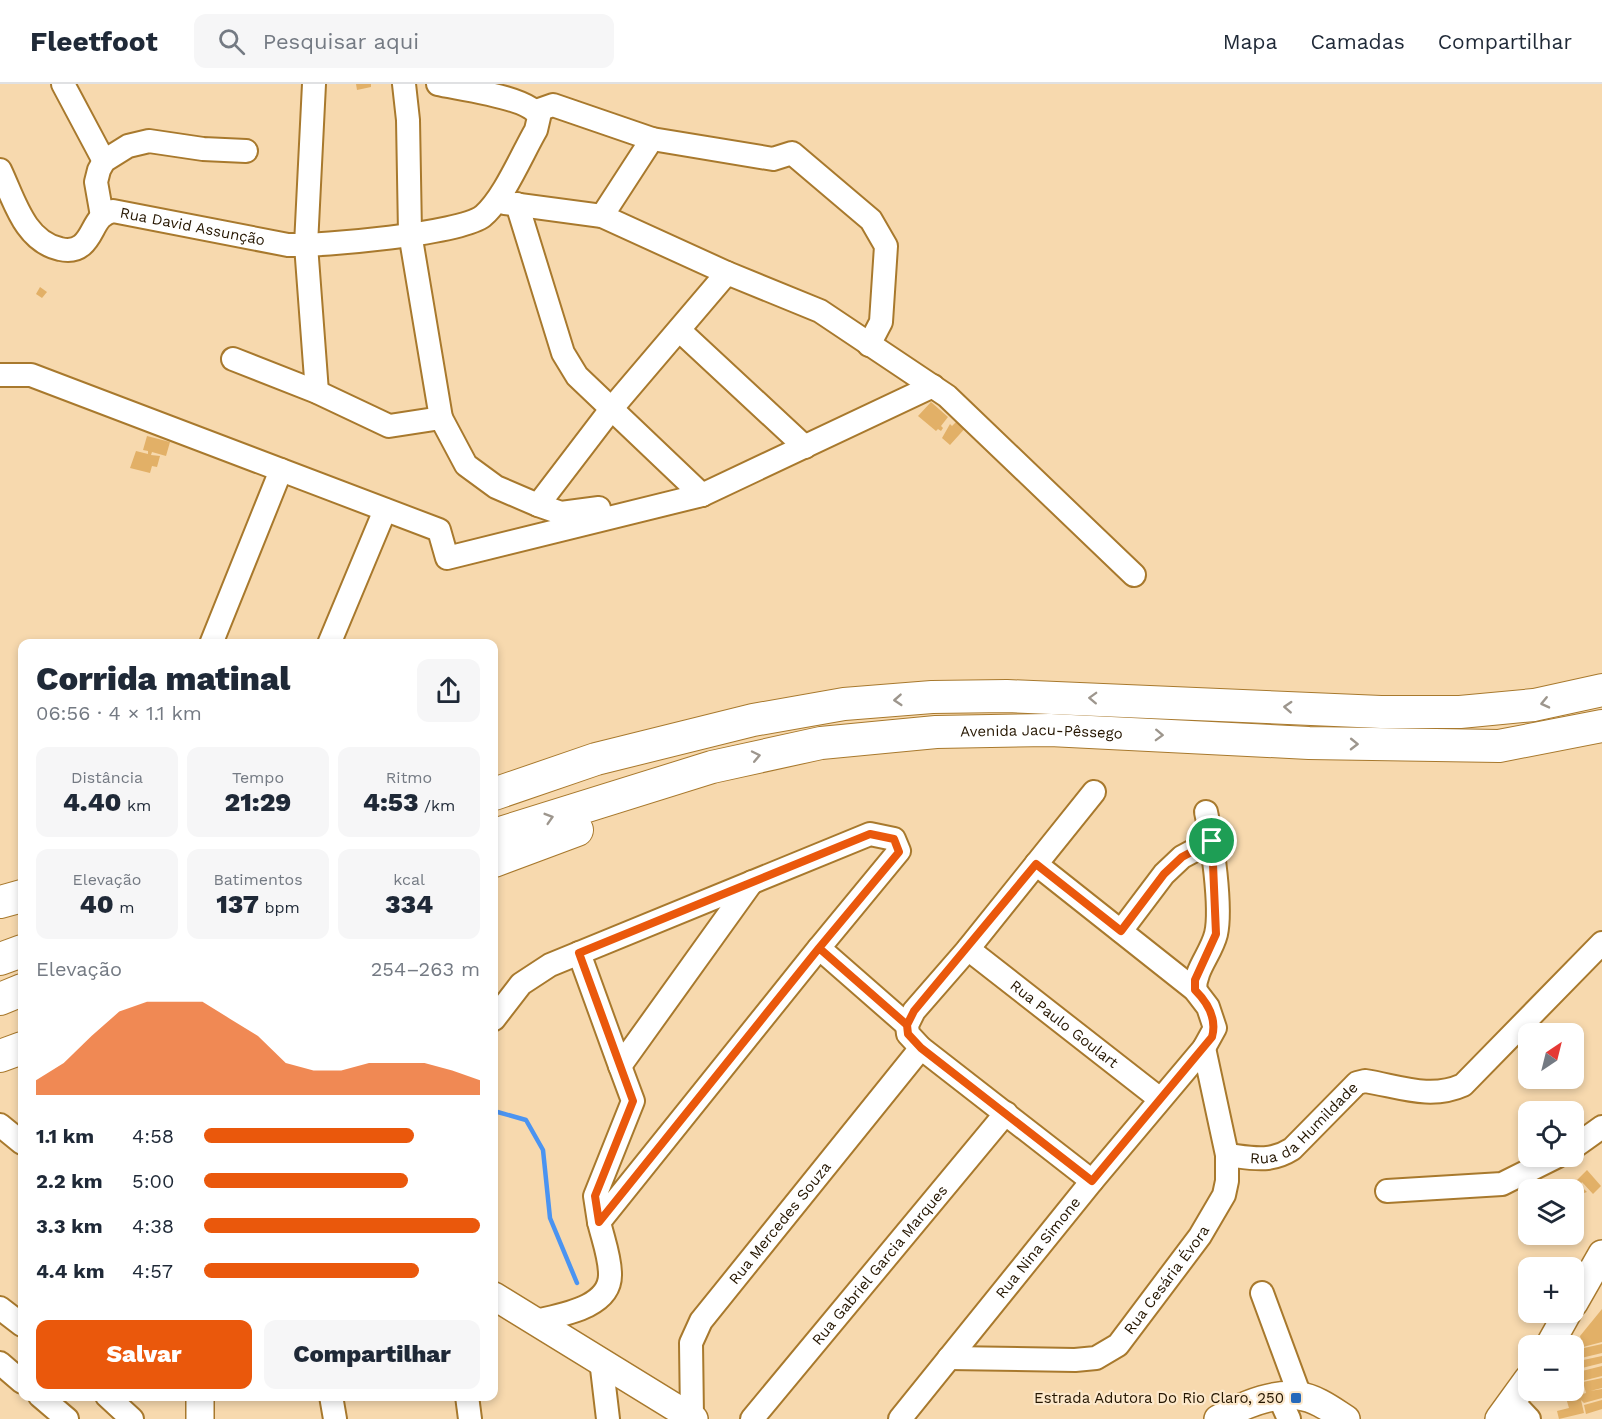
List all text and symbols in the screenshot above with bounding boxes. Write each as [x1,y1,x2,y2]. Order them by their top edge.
search box [194,14,614,68]
text: Fleetfoot [30,25,158,58]
icon: search [215,25,248,58]
text: Pesquisar aqui [263,29,419,54]
text: Mapa [1223,29,1277,54]
text: Camadas [1310,29,1405,54]
text: Compartilhar [1438,29,1572,54]
street label: Rua David Assunção [119,204,267,249]
text: Corrida matinal [36,659,290,698]
button: share [417,659,480,722]
one-way arrow [1088,692,1097,705]
one-way arrow [894,693,903,706]
one-way arrow [1540,695,1550,708]
one-way arrow [1283,700,1292,713]
text: 06:56 · 4 × 1.1 km [36,701,202,725]
street label: Avenida Jacu-Pêssego [960,721,1123,743]
one-way arrow [1155,728,1164,741]
one-way arrow [1350,738,1359,751]
one-way arrow [751,750,761,763]
text: Distância [71,768,143,787]
text: Tempo [232,768,284,787]
text: Ritmo [386,768,432,787]
text: 4.40 [63,787,122,817]
text: 21:29 [225,787,291,817]
text: 4:53 [363,787,418,817]
text: km [122,796,151,815]
text: /km [418,796,455,815]
one-way arrow [543,813,554,825]
pin [1186,815,1237,866]
icon: arrive [1195,824,1228,857]
text: Elevação [73,870,141,889]
text: Batimentos [213,870,303,889]
text: kcal [393,870,425,889]
text: 40 [80,889,114,919]
text: 137 [216,889,259,919]
text: 334 [385,889,433,919]
text: m [114,898,134,917]
text: bpm [259,898,300,917]
text: Elevação [36,957,122,981]
text: 254–263 m [371,957,480,981]
street label: Rua Paulo Goulart [1006,976,1122,1072]
north arrow [1518,1023,1584,1089]
map controls [1518,1023,1584,1401]
street label: Rua da Humildade [1249,1079,1362,1168]
button: locate [1518,1101,1584,1167]
text: 1.1 km [36,1124,94,1148]
text: 4:58 [132,1124,174,1148]
street label: Rua Mercedes Souza [725,1158,835,1288]
text: 2.2 km [36,1169,103,1193]
text: 5:00 [132,1169,174,1193]
button: layers [1518,1179,1584,1245]
street label: Rua Gabriel Garcia Marques [808,1181,951,1349]
street label: Rua Nina Simone [992,1194,1084,1302]
text: 3.3 km [36,1214,103,1238]
text: 4:38 [132,1214,174,1238]
street label: Rua Cesária Évora [1120,1222,1213,1338]
button: + [1518,1257,1584,1323]
text: 4.4 km [36,1259,104,1283]
text: 4:57 [132,1259,173,1283]
button: Salvar [36,1320,252,1389]
button: Compartilhar [264,1320,480,1389]
button: − [1518,1335,1584,1401]
place label: Estrada Adutora Do Rio Claro, 250 [1034,1389,1284,1407]
marker: Estrada Adutora Do Rio Claro, 250 [1289,1391,1303,1405]

